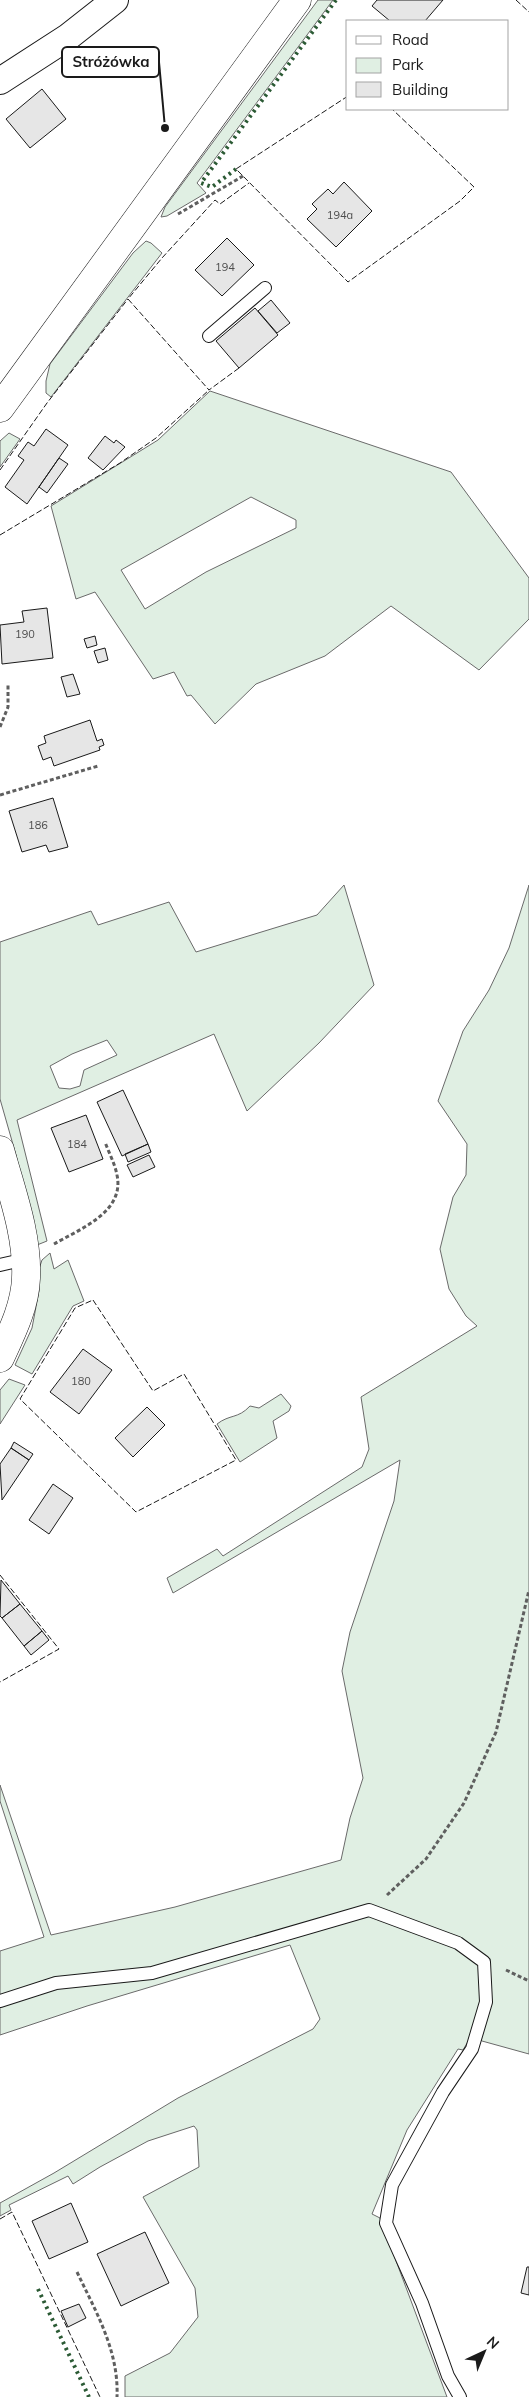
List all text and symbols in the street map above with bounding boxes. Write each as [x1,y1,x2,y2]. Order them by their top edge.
legend [346,20,509,110]
text: Road [392,30,429,49]
callout: Stróżówka [62,47,159,77]
text: Stróżówka [72,52,150,71]
text: Park [392,55,424,74]
text: Building [392,80,448,99]
house number: 194a [327,208,353,222]
house number: 194 [215,260,235,274]
house number: 190 [15,627,35,641]
house number: 186 [28,818,48,832]
house number: 184 [67,1137,87,1151]
house number: 180 [71,1374,91,1388]
north arrow [459,2327,509,2377]
text: N [483,2333,503,2353]

